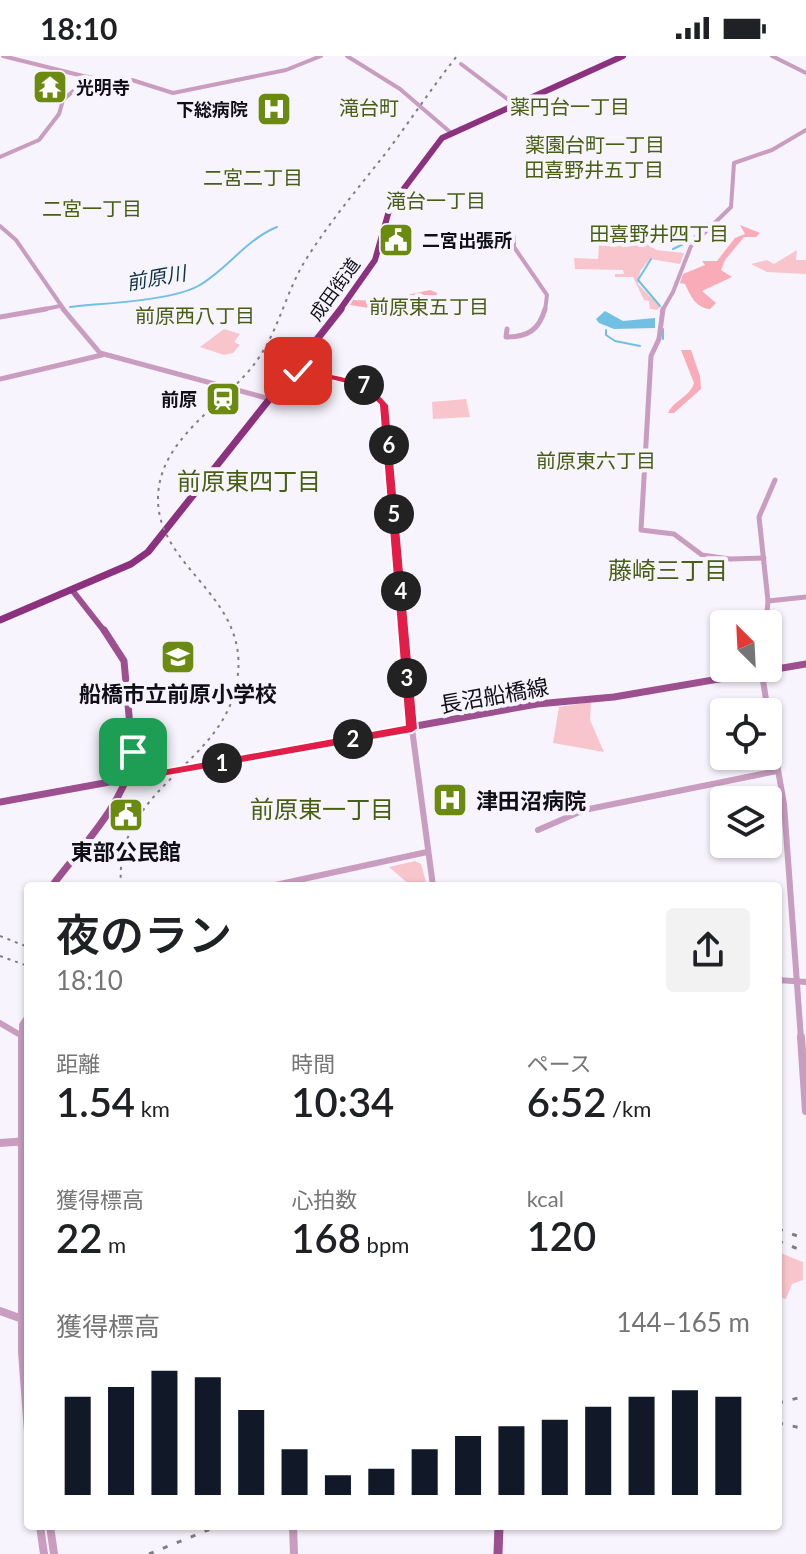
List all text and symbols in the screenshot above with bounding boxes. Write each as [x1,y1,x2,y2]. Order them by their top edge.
text: 18:10 [40,10,117,46]
temple icon: 光明寺 [31,68,69,106]
place label: 光明寺 [76,76,130,98]
hospital icon: 下総病院 [255,90,293,128]
district label: 薬円台一丁目 [510,94,630,118]
district label: 滝台町 [339,95,399,119]
place label: 下総病院 [176,98,248,120]
district label: 薬園台町一丁目 [525,132,665,156]
district label: 田喜野井五丁目 [524,157,664,181]
district label: 二宮二丁目 [203,165,303,189]
district label: 滝台一丁目 [386,188,486,212]
district label: 二宮一丁目 [42,196,142,220]
public building icon: 二宮出張所 [377,221,415,259]
district label: 田喜野井四丁目 [589,221,729,245]
place label: 二宮出張所 [422,229,512,251]
street label: 成田街道 [304,253,364,325]
water label: 前原川 [124,260,190,294]
district label: 前原東五丁目 [369,294,489,318]
district label: 前原西八丁目 [135,303,255,327]
pin [264,337,332,405]
icon: check [276,349,320,393]
pin: 7 [344,365,384,405]
text: 7 [358,371,370,398]
station icon: 前原 [204,380,242,418]
place label: 前原 [161,388,197,410]
pin: 6 [369,425,409,465]
text: 6 [383,431,395,458]
district label: 前原東六丁目 [536,448,656,472]
district label: 前原東四丁目 [177,466,321,495]
pin: 5 [374,494,414,534]
text: 5 [388,500,400,527]
district label: 藤崎三丁目 [608,555,728,584]
pin: 4 [381,571,421,611]
text: 4 [395,577,407,604]
north arrow [710,610,782,682]
map controls [710,610,782,858]
school or university icon: 船橋市立前原小学校 [159,638,197,676]
pin: 3 [387,658,427,698]
text: 3 [401,664,413,691]
street label: 長沼船橋線 [437,672,551,718]
place label: 船橋市立前原小学校 [79,680,277,707]
button: locate [710,698,782,770]
pin [99,718,167,786]
pin: 2 [333,719,373,759]
text: 2 [347,725,359,752]
icon: arrive [111,730,155,774]
pin: 1 [202,743,242,783]
text: 1 [216,749,228,776]
hospital icon: 津田沼病院 [431,781,469,819]
button: layers [710,786,782,858]
place label: 津田沼病院 [476,787,586,814]
district label: 前原東一丁目 [250,794,394,823]
public building icon: 東部公民館 [107,796,145,834]
place label: 東部公民館 [71,838,181,865]
text: 夜のラン [56,908,232,960]
button: share [666,908,750,992]
text: 18:10 [56,964,123,996]
text: 距離 [56,1050,100,1077]
text: 時間 [291,1050,335,1077]
text: ペース [527,1050,592,1077]
text: 1.54 [56,1078,135,1126]
text: 10:34 [291,1078,394,1126]
text: 6:52 [527,1078,606,1126]
text: km [135,1095,170,1122]
text: /km [606,1095,651,1122]
text: kcal [527,1185,564,1212]
text: 獲得標高 [56,1186,144,1213]
text: 心拍数 [291,1186,357,1213]
text: 120 [527,1212,596,1260]
text: 22 [56,1214,102,1262]
text: 168 [291,1214,361,1262]
text: m [102,1231,126,1258]
text: bpm [361,1231,409,1258]
text: 144–165 m [616,1306,750,1338]
text: 獲得標高 [56,1310,160,1342]

